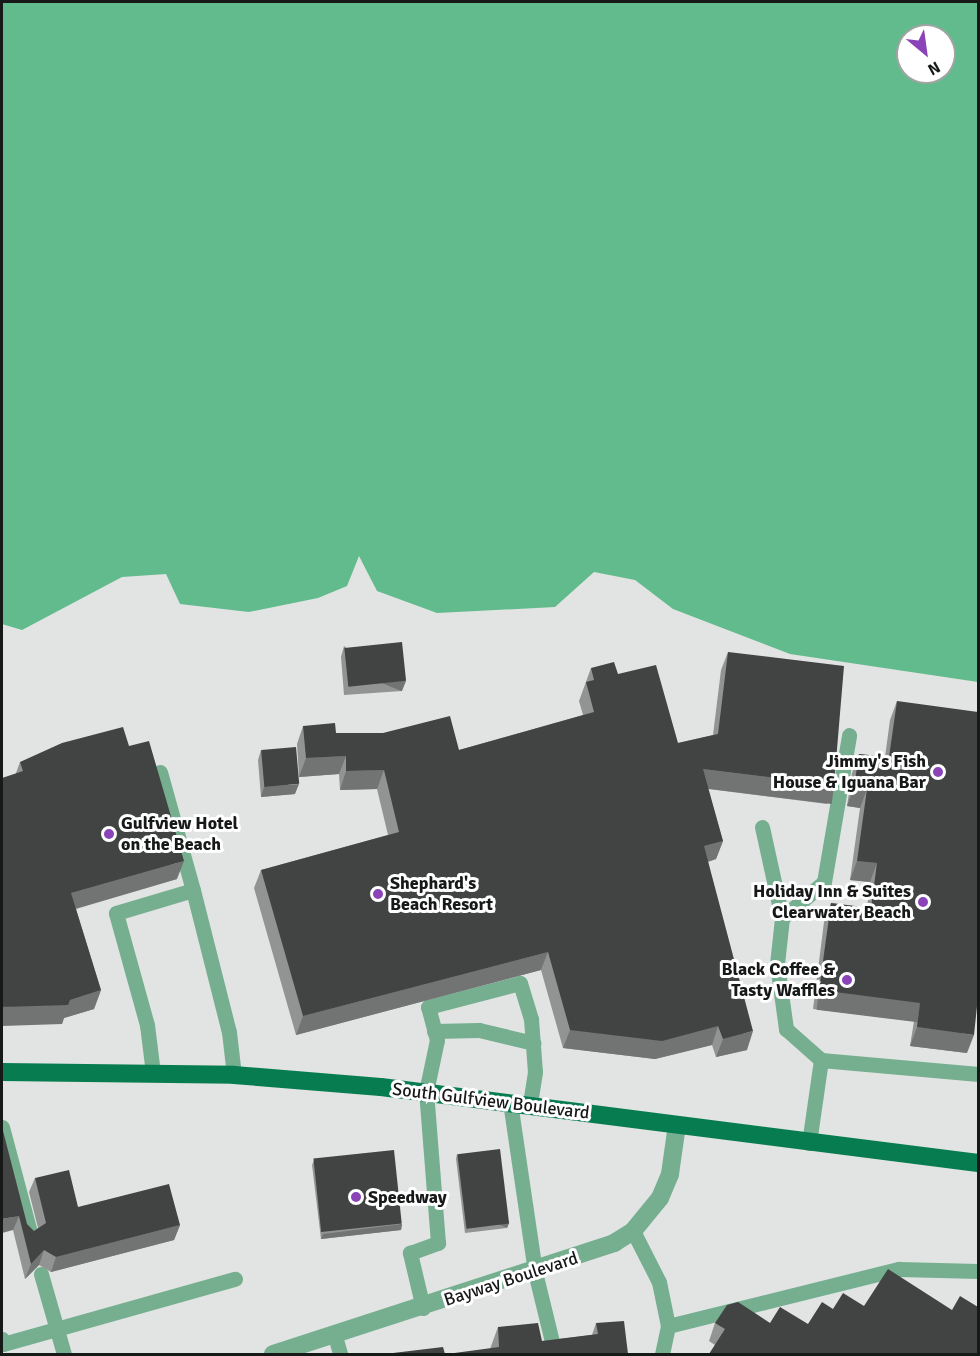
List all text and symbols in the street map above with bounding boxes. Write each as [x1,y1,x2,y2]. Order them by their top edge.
north arrow [896,24,956,84]
text: N [924,57,943,79]
place label: Jimmy's Fish House & Iguana Bar [773,751,926,794]
marker: Jimmy's Fish House & Iguana Bar [931,765,945,779]
place label: Gulfview Hotel on the Beach [121,813,238,856]
marker: Gulfview Hotel on the Beach [102,827,116,841]
place label: Shephard's Beach Resort [390,873,493,916]
place label: Holiday Inn & Suites Clearwater Beach [753,881,911,924]
marker: Shephard's Beach Resort [371,887,385,901]
marker: Holiday Inn & Suites Clearwater Beach [916,895,930,909]
place label: Black Coffee & Tasty Waffles [721,959,835,1002]
marker: Black Coffee & Tasty Waffles [840,973,854,987]
street label: South Gulfview Boulevard [391,1078,591,1124]
place label: Speedway [368,1186,447,1208]
marker: Speedway [349,1190,363,1204]
street label: Bayway Boulevard [441,1247,581,1311]

